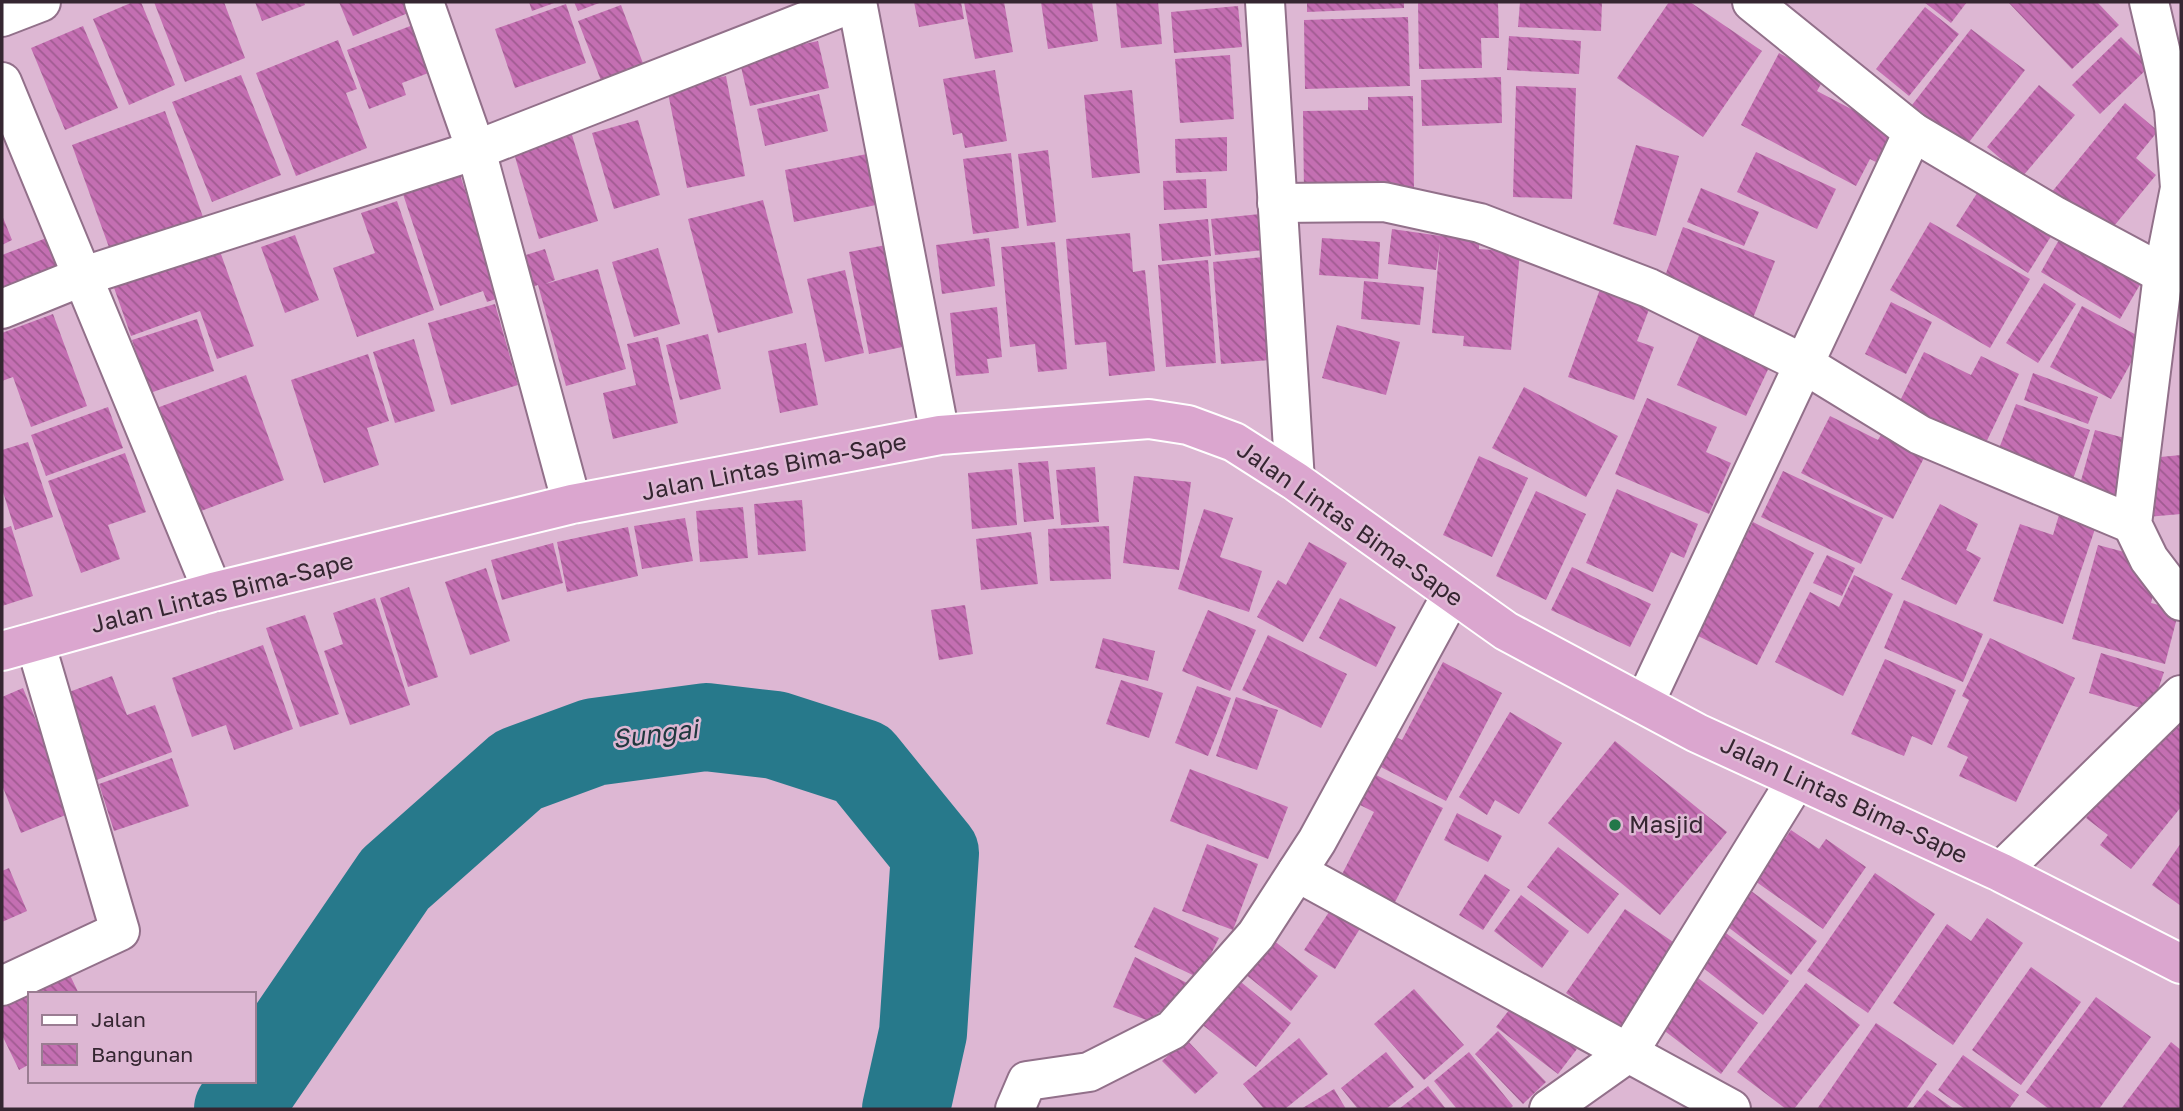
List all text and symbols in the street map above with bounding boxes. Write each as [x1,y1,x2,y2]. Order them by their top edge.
street label: Jalan Lintas Bima-Sape [639,426,909,505]
street label: Jalan Lintas Bima-Sape [1232,434,1470,612]
street label: Jalan Lintas Bima-Sape [87,545,356,638]
water label: Sungai [610,713,703,754]
street label: Jalan Lintas Bima-Sape [1716,729,1973,869]
place label: Masjid [1629,809,1704,838]
marker: Masjid [1607,817,1623,833]
legend [28,992,256,1083]
text: Jalan [91,1006,146,1032]
text: Bangunan [91,1041,193,1067]

